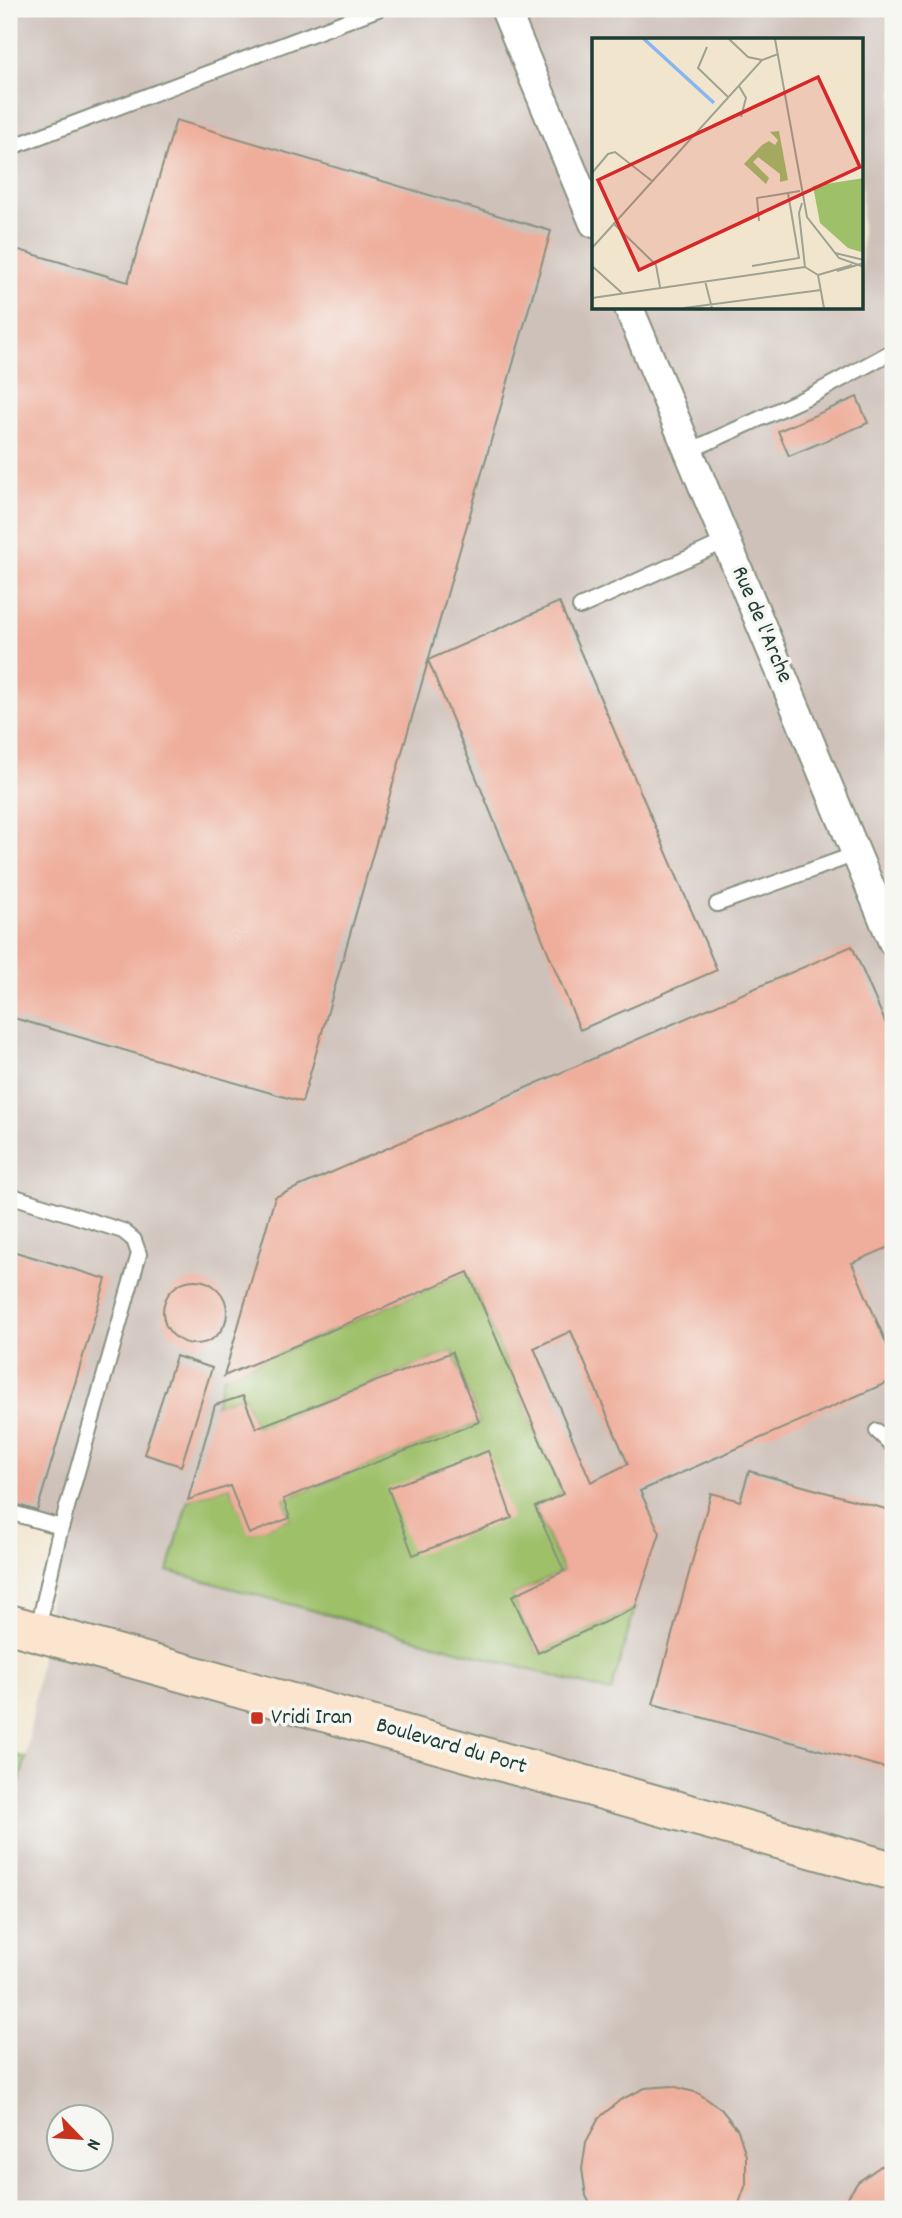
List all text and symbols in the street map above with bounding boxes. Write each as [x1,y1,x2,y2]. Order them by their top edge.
inset map [592,38,864,310]
street label: Rue de l'Arche [722,562,800,688]
place label: Vridi Iran [271,1702,352,1735]
marker: Vridi Iran [249,1710,265,1726]
street label: Boulevard du Port [372,1710,530,1784]
north arrow [46,2102,116,2172]
text: N [78,2134,106,2154]

